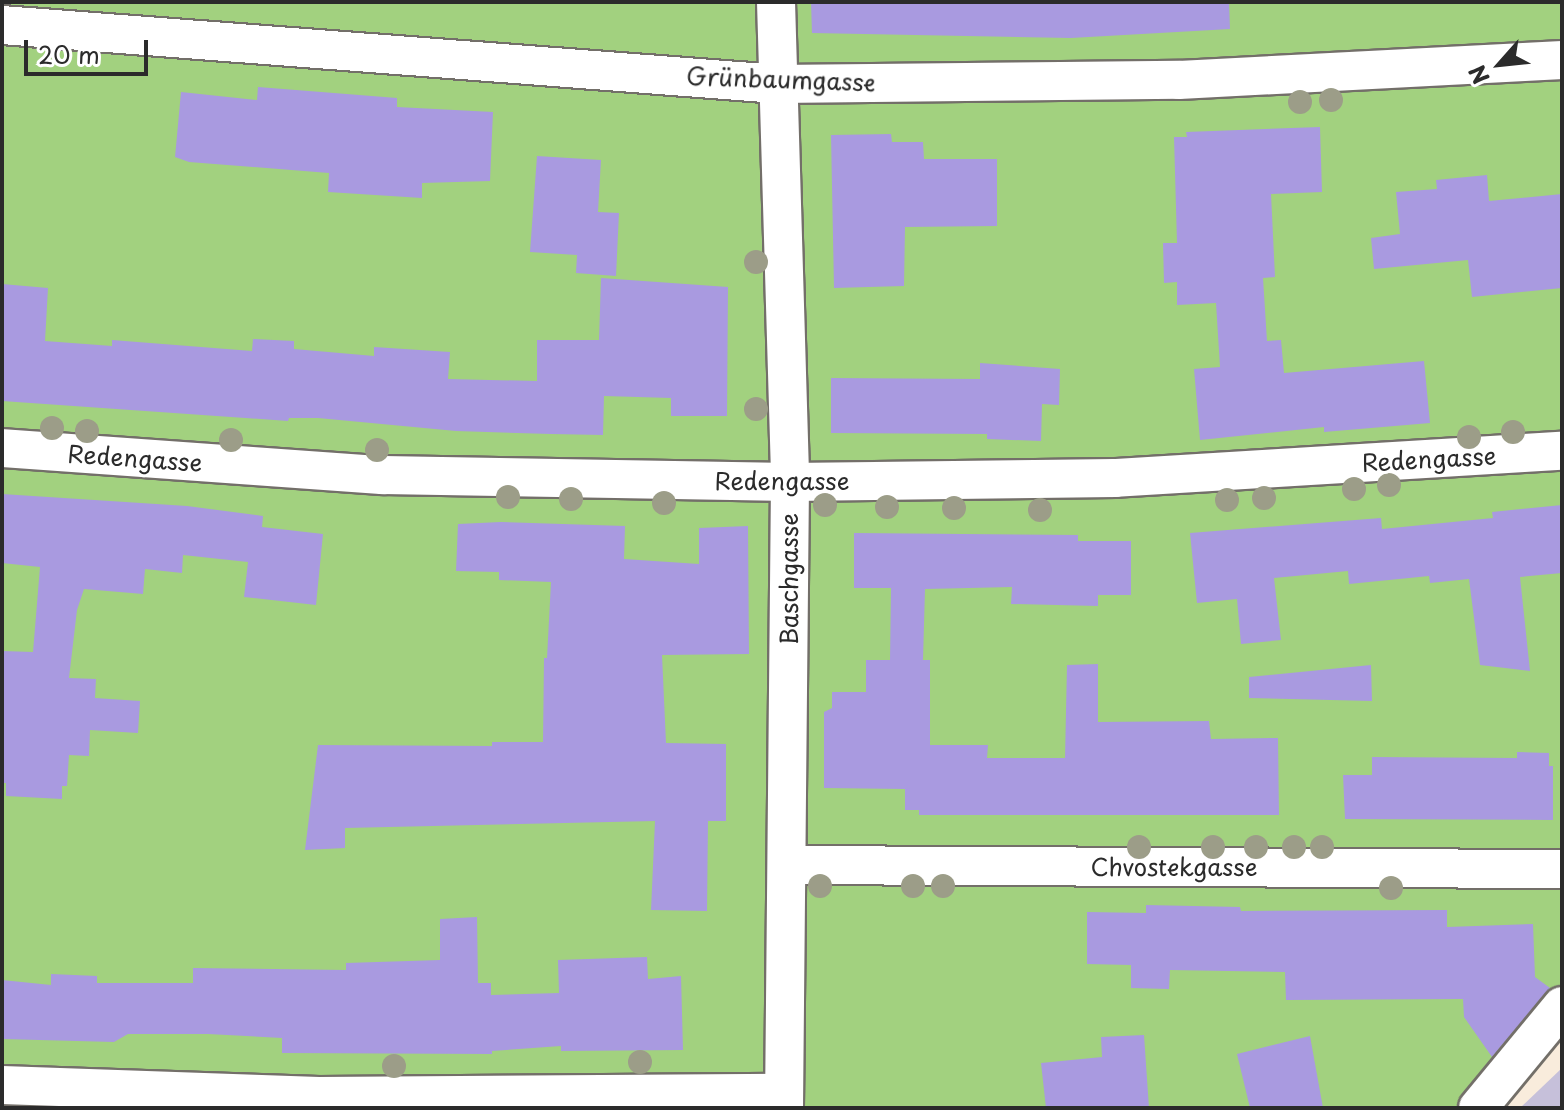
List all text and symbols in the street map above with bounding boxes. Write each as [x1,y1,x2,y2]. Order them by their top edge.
scale bar [28,24,152,74]
north arrow [1460,24,1540,104]
text: 20 m [38,36,100,72]
text: N [1460,60,1497,90]
street label: Grünbaumgasse [686,61,876,97]
street label: Redengasse [67,439,203,477]
street label: Redengasse [1361,441,1497,477]
street label: Redengasse [715,467,849,495]
street label: Baschgasse [775,513,803,645]
street label: Chvostekgasse [1091,853,1257,881]

